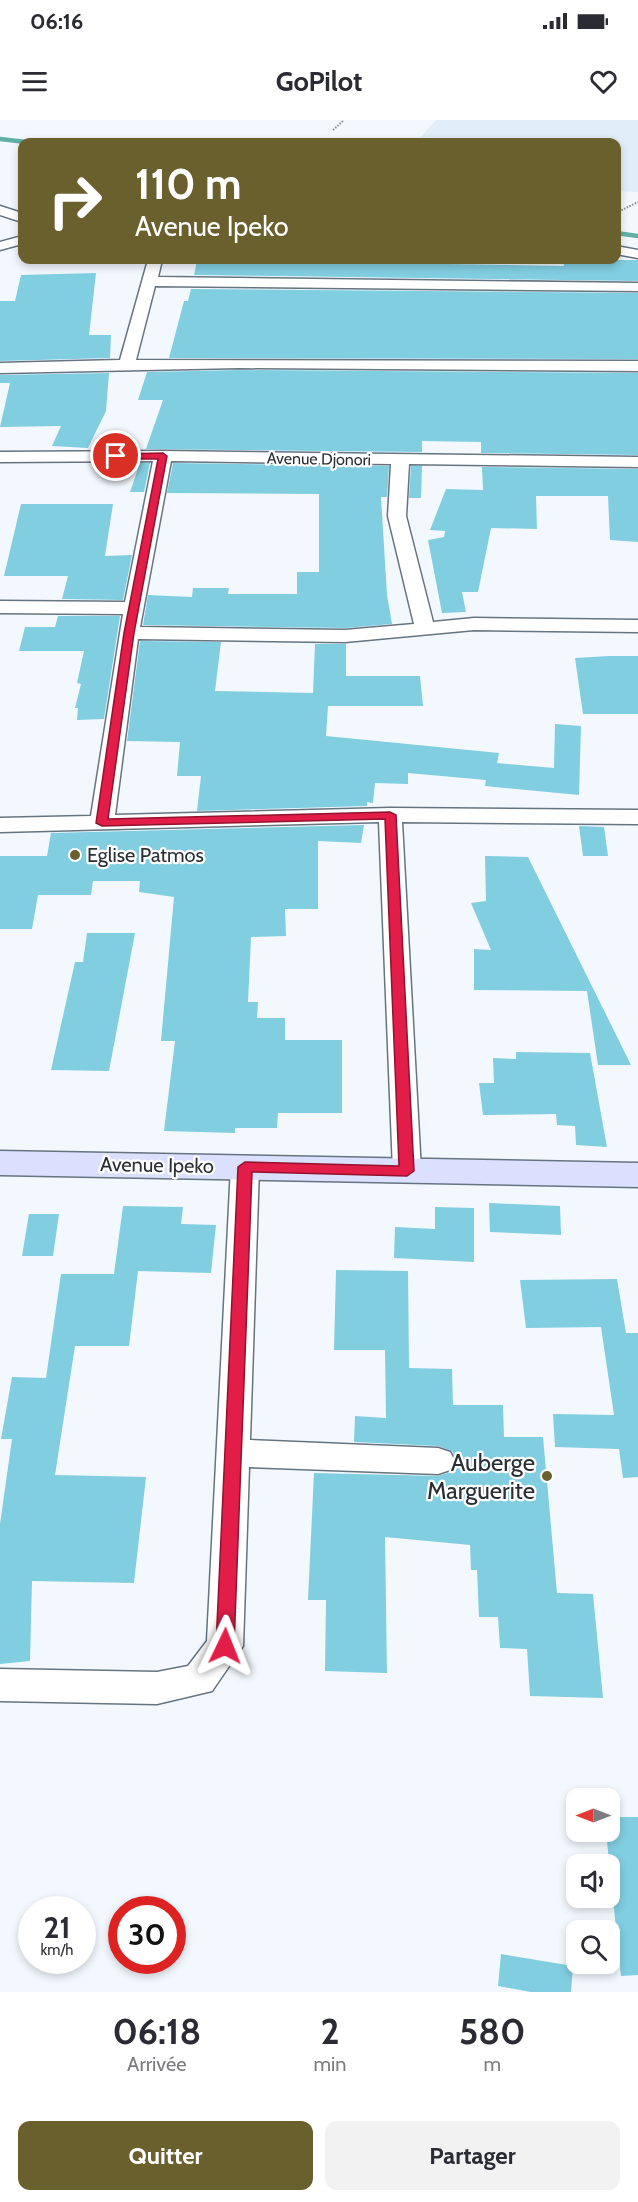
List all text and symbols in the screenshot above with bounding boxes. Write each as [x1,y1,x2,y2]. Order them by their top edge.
text: 06:16 [30,8,83,35]
icon: menu [18,65,51,98]
text: GoPilot [276,65,362,98]
icon: heart [587,65,620,98]
text: 110 m [135,158,242,210]
icon: right [36,162,114,240]
text: Avenue Ipeko [135,210,289,243]
pin [90,430,141,481]
icon: arrive [99,439,132,472]
street label: Avenue Djonori [267,449,371,469]
place label: Eglise Patmos [87,843,204,867]
marker: Eglise Patmos [68,848,82,862]
street label: Avenue Ipeko [100,1152,214,1178]
place label: Auberge Marguerite [427,1448,535,1505]
marker: Auberge Marguerite [540,1469,554,1483]
position arrow [193,1614,257,1678]
north arrow [566,1788,620,1842]
map controls [566,1788,620,1974]
button: sound [566,1854,620,1908]
speed limit sign: 30 [108,1896,186,1974]
text: 21 [44,1909,70,1946]
button: search [566,1920,620,1974]
text: km/h [41,1941,73,1959]
text: 06:18 [112,2009,201,2053]
text: 2 [321,2009,340,2053]
text: 580 [459,2009,526,2053]
text: Arrivée [127,2052,186,2076]
text: min [314,2052,347,2076]
text: m [483,2052,501,2076]
button: Quitter [18,2121,313,2190]
button: Partager [325,2121,620,2190]

